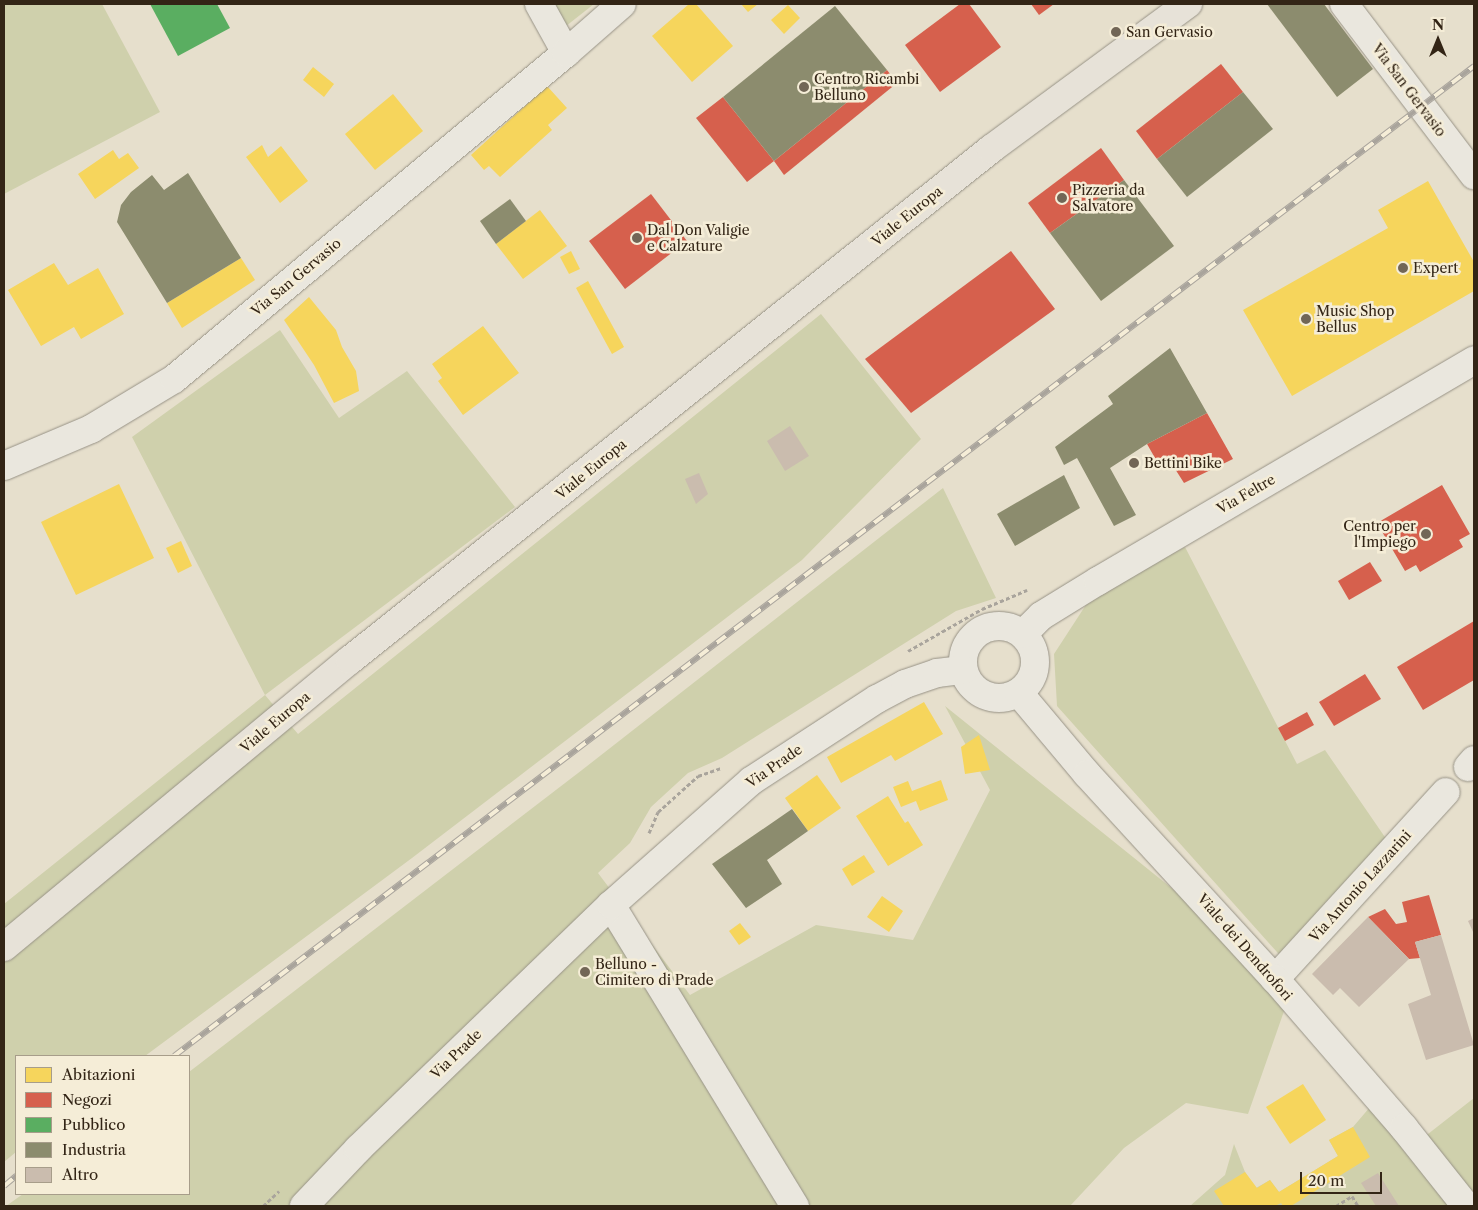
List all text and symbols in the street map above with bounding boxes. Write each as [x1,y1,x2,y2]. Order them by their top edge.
north arrow [1413,15,1463,65]
text: N [1432,16,1444,34]
place label: San Gervasio [1126,24,1213,40]
marker: San Gervasio [1110,26,1122,38]
street label: Via San Gervasio [1369,40,1449,140]
place label: Centro Ricambi Belluno [814,71,919,104]
marker: Centro Ricambi Belluno [798,81,810,93]
street label: Viale Europa [868,182,946,250]
place label: Pizzeria da Salvatore [1072,182,1145,214]
marker: Pizzeria da Salvatore [1056,192,1068,204]
place label: Dal Don Valigie e Calzature [647,222,750,254]
marker: Dal Don Valigie e Calzature [631,232,643,244]
street label: Via San Gervasio [248,235,344,319]
place label: Expert [1413,260,1458,276]
marker: Expert [1397,262,1409,274]
place label: Music Shop Bellus [1316,303,1394,336]
marker: Music Shop Bellus [1300,313,1312,325]
street label: Viale Europa [552,435,630,503]
place label: Bettini Bike [1144,455,1222,471]
marker: Bettini Bike [1128,457,1140,469]
street label: Via Feltre [1214,471,1278,517]
place label: Centro per l'Impiego [1343,518,1416,550]
marker: Centro per l'Impiego [1420,528,1432,540]
street label: Viale Europa [237,688,313,756]
street label: Via Prade [743,741,805,791]
street label: Via Antonio Lazzarini [1305,826,1415,946]
street label: Viale dei Dendrofori [1194,890,1296,1004]
place label: Belluno - Cimitero di Prade [595,956,714,989]
marker: Belluno - Cimitero di Prade [579,966,591,978]
street label: Via Prade [427,1026,485,1082]
legend [15,1055,190,1195]
text: Abitazioni [62,1065,135,1084]
text: Negozi [62,1090,112,1109]
text: Pubblico [62,1115,125,1134]
text: Industria [62,1140,126,1159]
scale bar [1303,1162,1386,1194]
text: Altro [62,1165,98,1184]
text: 20 m [1308,1171,1344,1190]

